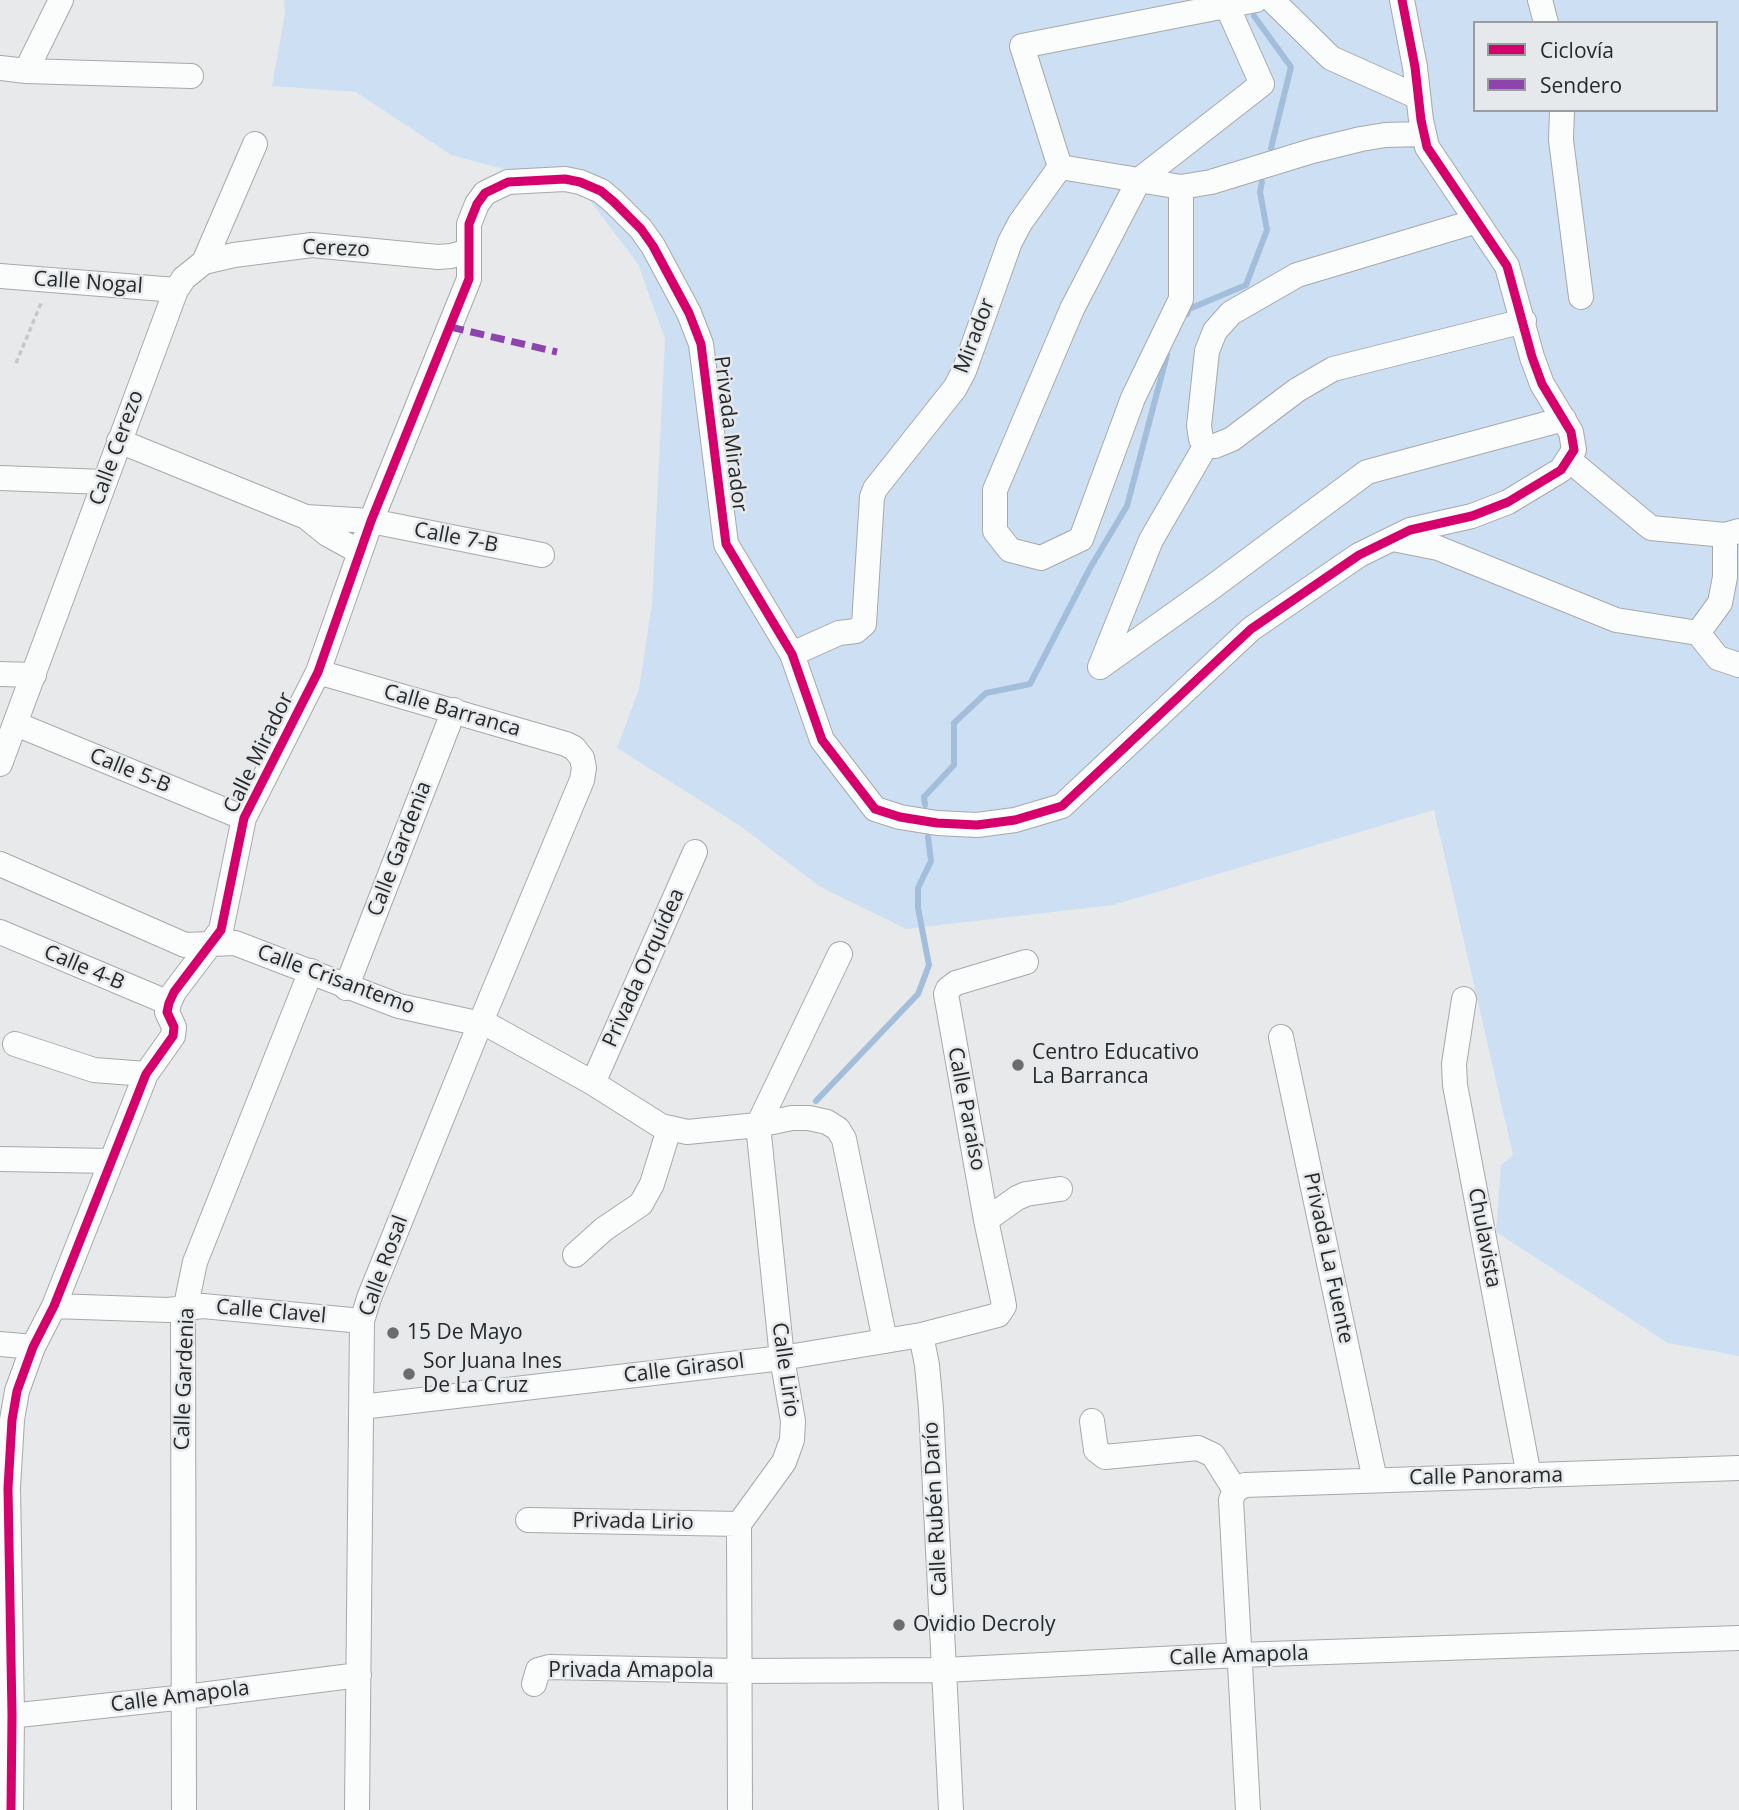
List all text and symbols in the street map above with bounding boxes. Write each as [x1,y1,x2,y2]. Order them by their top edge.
legend [1473,21,1718,112]
text: Ciclovía [1540,36,1614,64]
text: Sendero [1540,71,1622,99]
street label: Cerezo [302,235,370,263]
street label: Calle Nogal [32,267,144,299]
street label: Mirador [949,295,1001,377]
street label: Privada Mirador [708,354,752,514]
street label: Calle Cerezo [85,387,149,509]
street label: Calle 7-B [412,518,500,558]
street label: Calle Barranca [381,679,523,743]
street label: Calle Mirador [219,688,299,818]
street label: Calle 5-B [86,743,174,799]
street label: Calle Gardenia [363,778,437,920]
street label: Privada Orquídea [598,885,690,1051]
street label: Calle 4-B [40,940,128,996]
street label: Calle Crisantemo [254,940,418,1020]
place label: Centro Educativo La Barranca [1032,1040,1199,1090]
street label: Calle Paraíso [942,1045,990,1173]
marker: Centro Educativo La Barranca [1010,1057,1026,1073]
street label: Privada La Fuente [1298,1170,1358,1346]
street label: Chulavista [1462,1186,1506,1290]
street label: Calle Rosal [354,1212,414,1320]
street label: Calle Clavel [215,1295,327,1329]
street label: Calle Gardenia [170,1307,200,1451]
place label: 15 De Mayo [407,1320,523,1346]
street label: Calle Lirio [766,1321,804,1419]
marker: 15 De Mayo [385,1325,401,1341]
place label: Sor Juana Ines De La Cruz [423,1349,562,1399]
street label: Calle Girasol [622,1349,746,1389]
marker: Sor Juana Ines De La Cruz [401,1366,417,1382]
street label: Calle Rubén Darío [919,1421,953,1597]
street label: Calle Panorama [1409,1463,1563,1491]
street label: Privada Lirio [572,1508,694,1536]
place label: Ovidio Decroly [913,1612,1055,1638]
marker: Ovidio Decroly [891,1617,907,1633]
street label: Calle Amapola [1169,1641,1309,1671]
street label: Privada Amapola [548,1658,714,1684]
street label: Calle Amapola [109,1676,251,1718]

